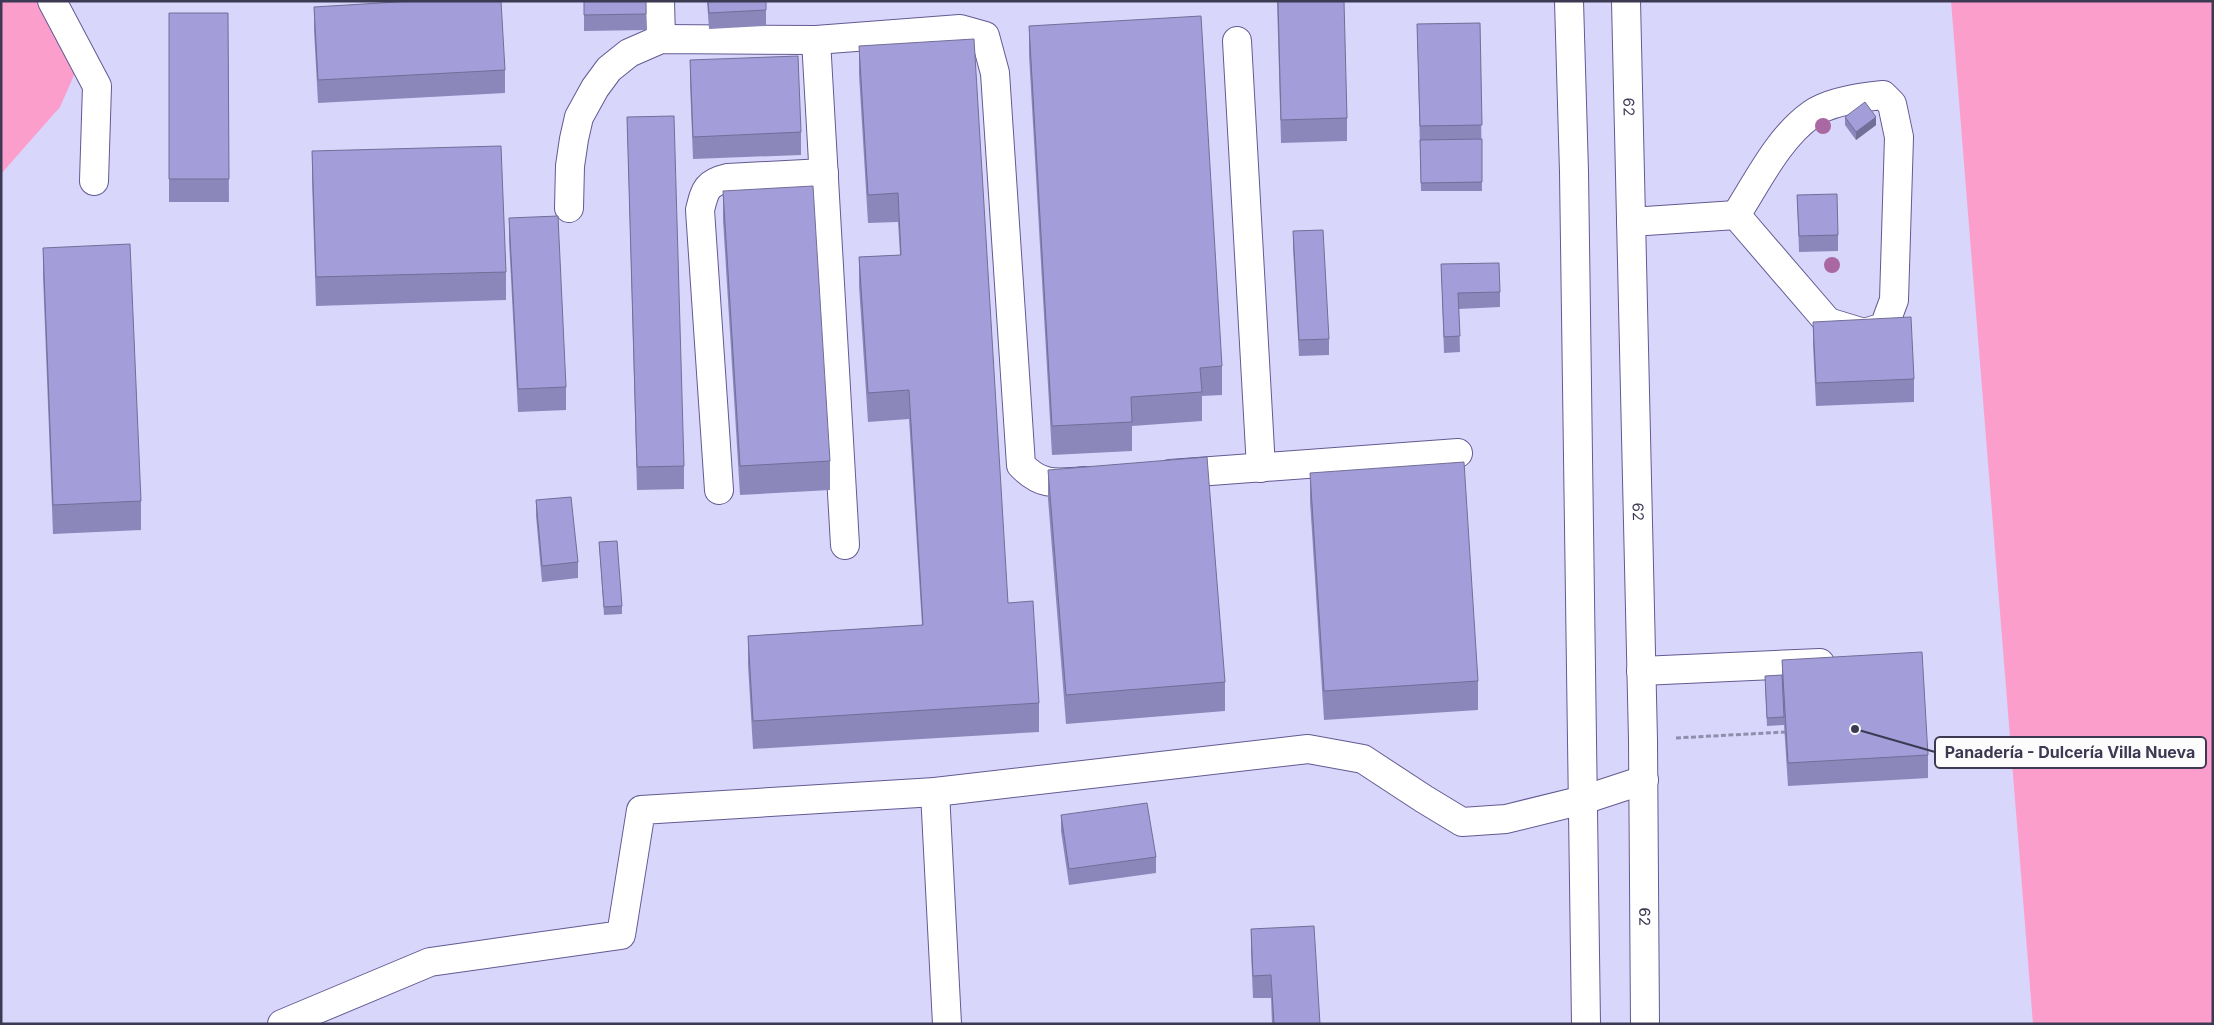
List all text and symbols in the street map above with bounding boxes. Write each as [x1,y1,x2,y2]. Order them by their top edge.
street label: 62 [1619,98,1639,116]
street label: 62 [1629,502,1648,521]
callout: Panadería - Dulcería Villa Nueva [1935,737,2206,768]
text: Panadería - Dulcería Villa Nueva [1945,742,2195,762]
street label: 62 [1635,907,1654,926]

